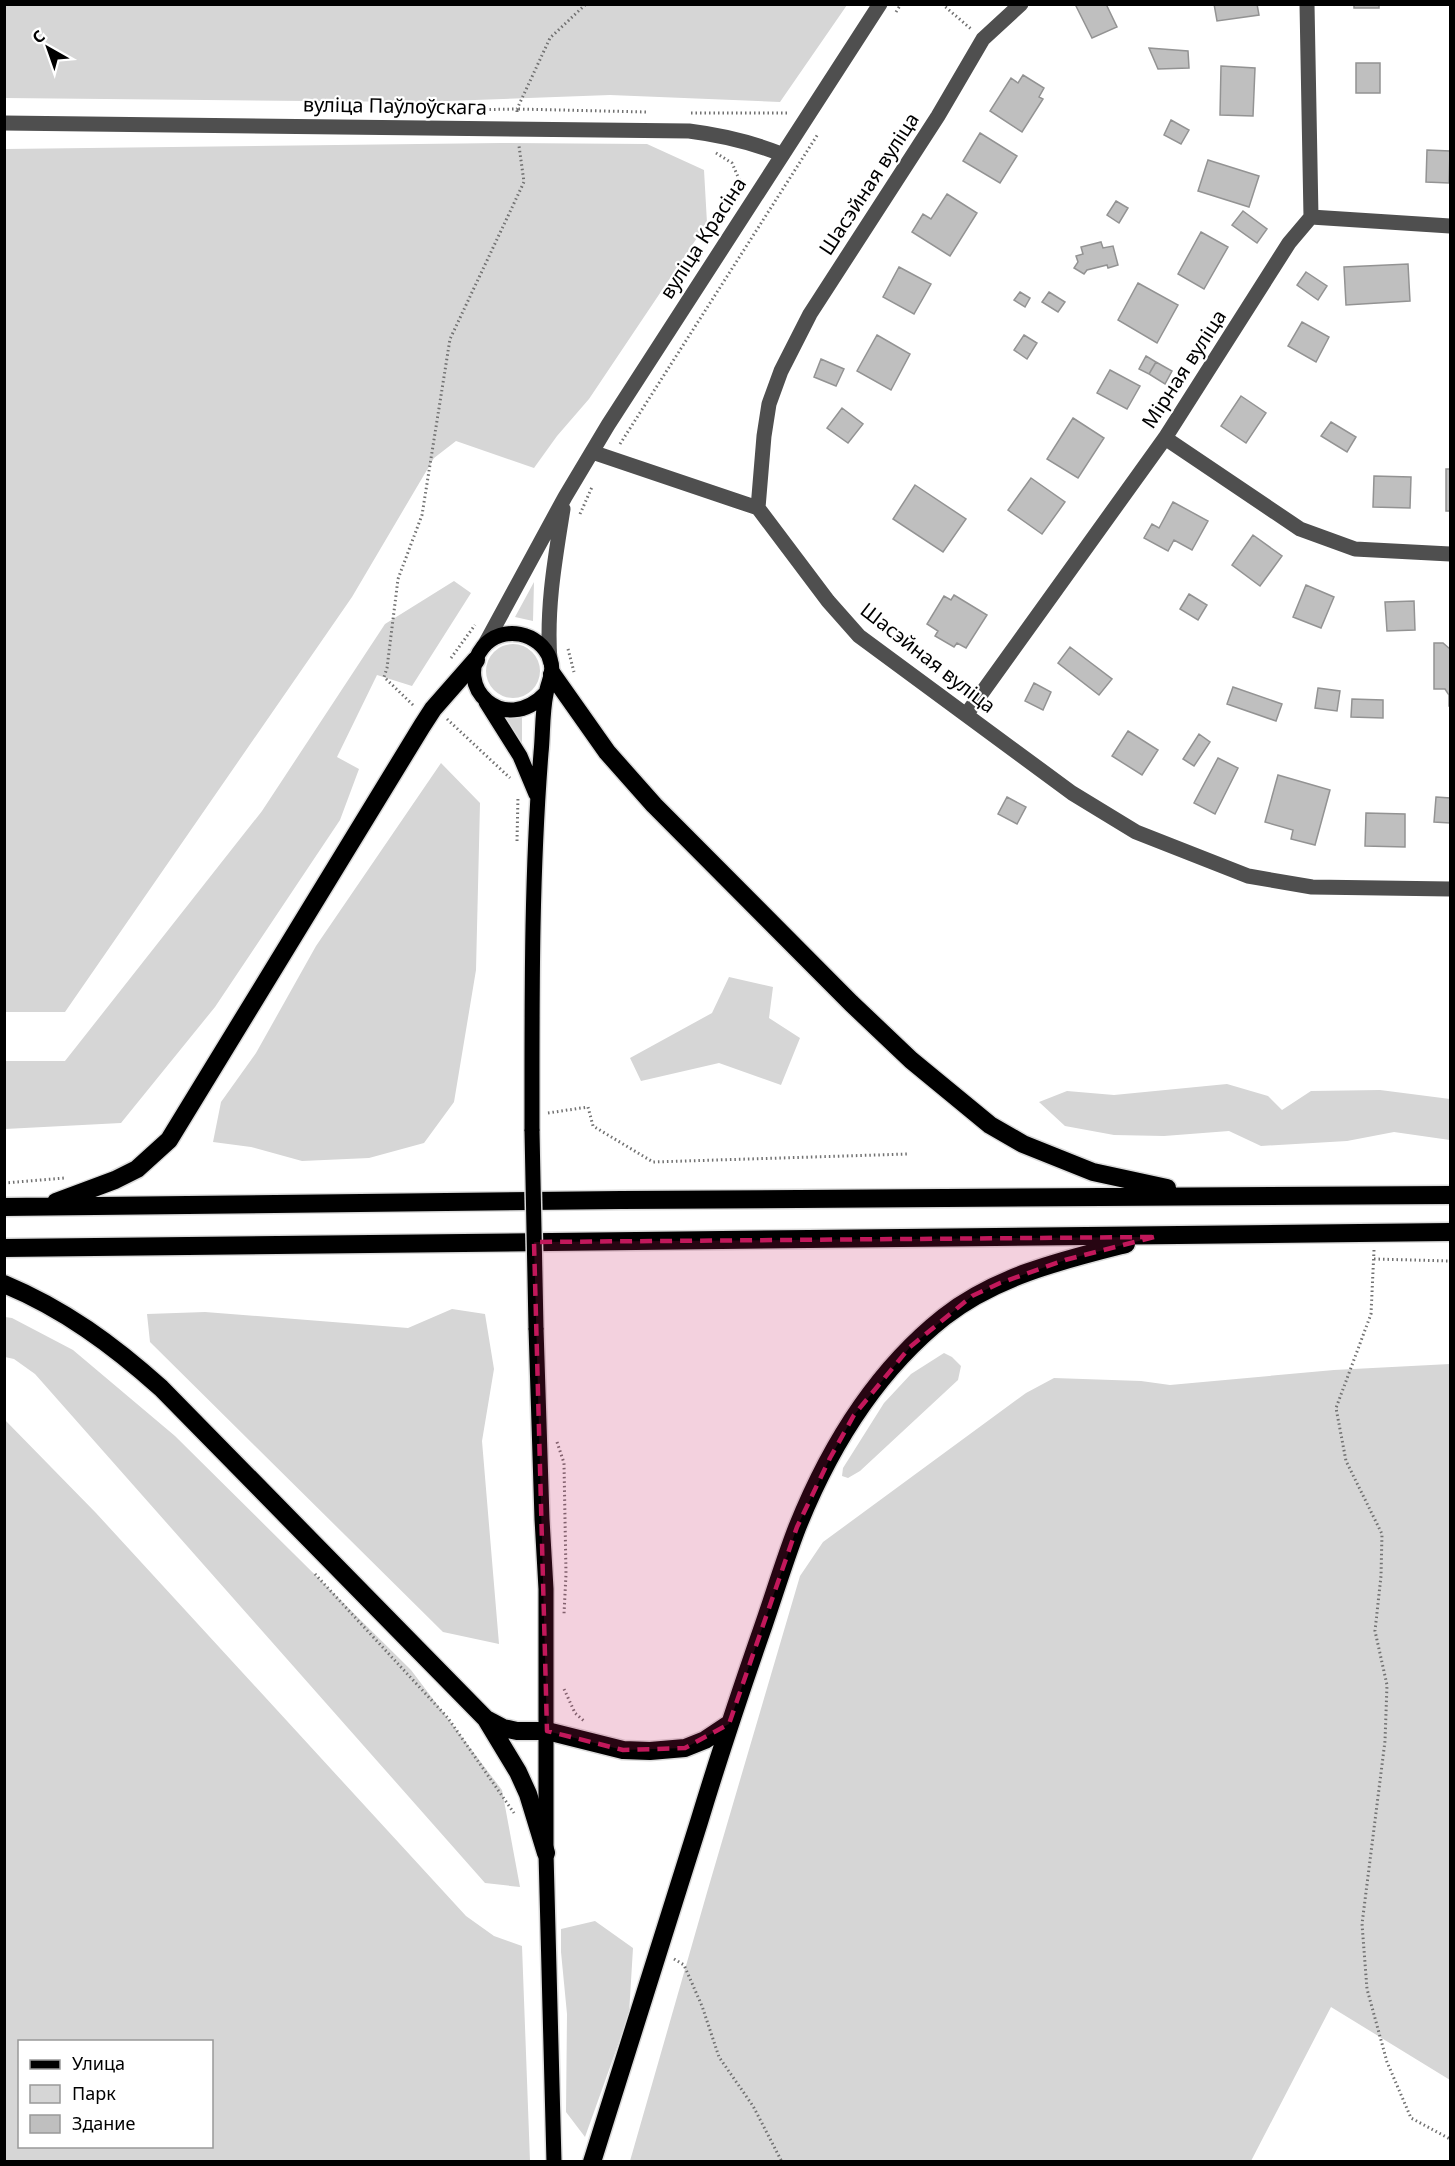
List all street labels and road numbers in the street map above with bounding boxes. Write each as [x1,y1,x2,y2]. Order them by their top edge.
street label: вуліца Паўлоўскага [303,90,487,121]
street label: Шасэйная вуліца [812,107,925,260]
street label: вуліца Красіна [653,172,752,304]
street label: Мірная вуліца [1135,304,1232,433]
street label: Шасэйная вуліца [855,596,1001,719]

